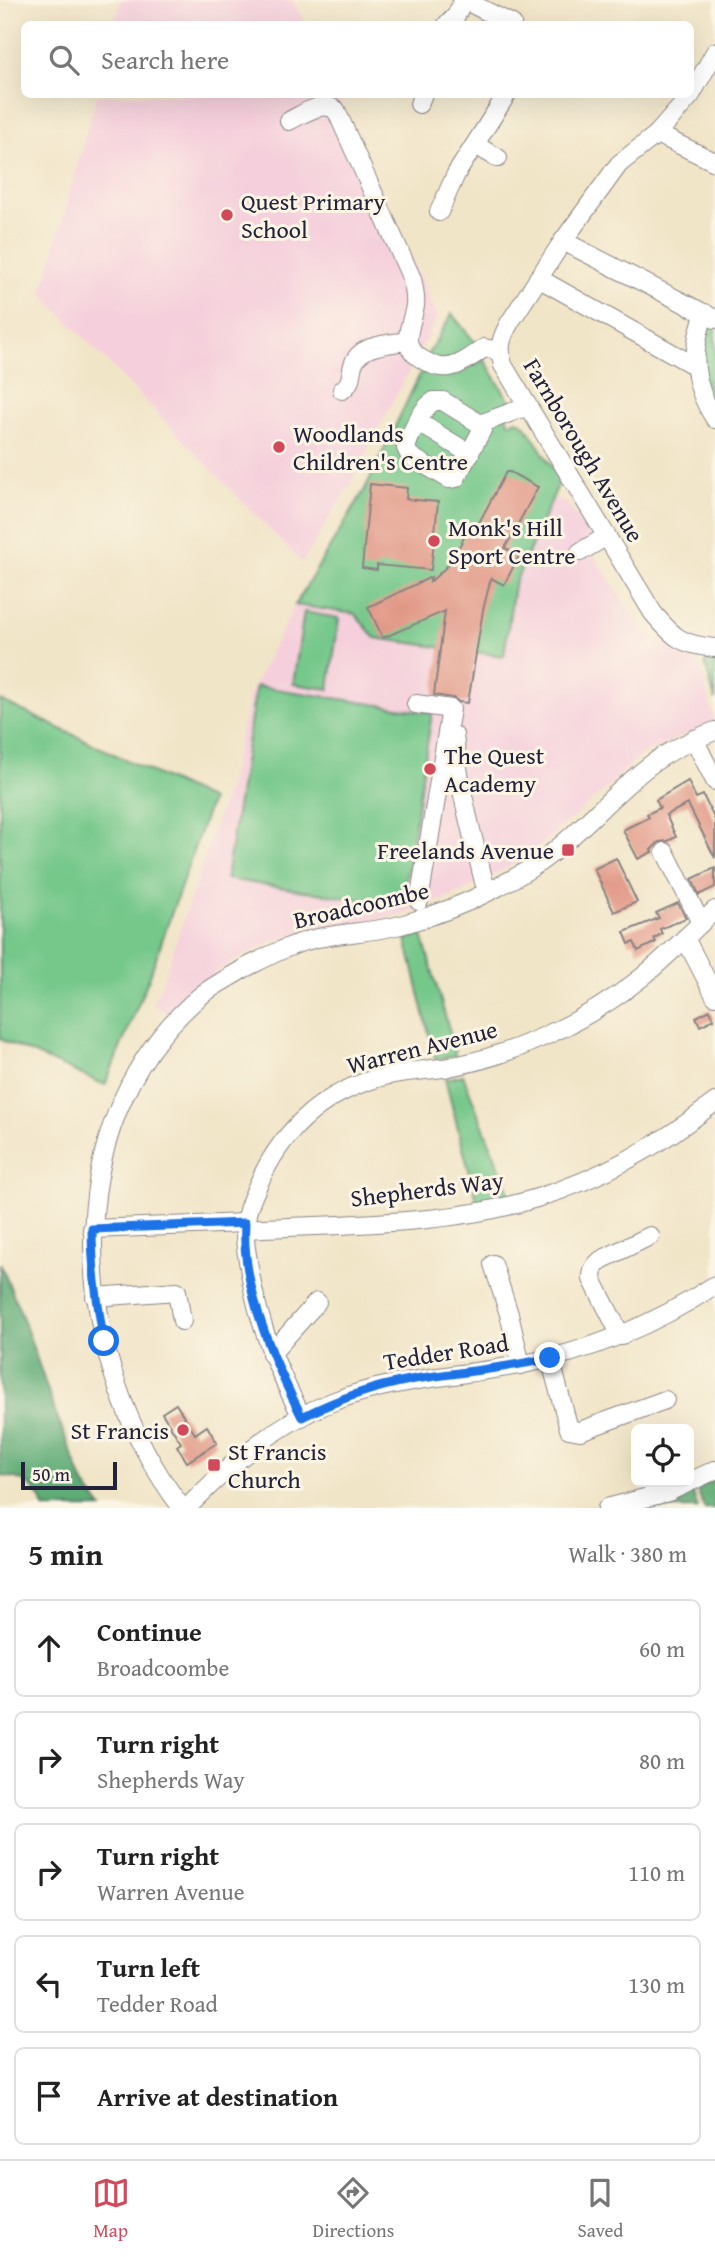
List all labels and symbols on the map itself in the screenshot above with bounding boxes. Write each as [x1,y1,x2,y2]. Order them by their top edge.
place label: Quest Primary School [241,184,385,247]
marker: Quest Primary School [219,207,235,223]
street label: Farnborough Avenue [515,351,653,549]
place label: Woodlands Children's Centre [293,416,468,479]
marker: Woodlands Children's Centre [271,439,287,455]
place label: Monk's Hill Sport Centre [448,510,576,573]
marker: Monk's Hill Sport Centre [426,533,442,549]
place label: The Quest Academy [444,738,545,801]
marker: The Quest Academy [422,761,438,777]
place label: Freelands Avenue [377,833,554,868]
marker: Freelands Avenue [560,842,576,858]
street label: Broadcoombe [290,872,432,938]
street label: Warren Avenue [343,1011,501,1083]
street label: Shepherds Way [348,1162,506,1216]
route start [88,1325,119,1356]
street label: Tedder Road [381,1325,511,1379]
route end [534,1342,565,1373]
place label: St Francis [70,1413,169,1448]
marker: St Francis [175,1422,191,1438]
place label: St Francis Church [228,1434,327,1497]
marker: St Francis Church [206,1457,222,1473]
scale bar [21,1459,117,1491]

